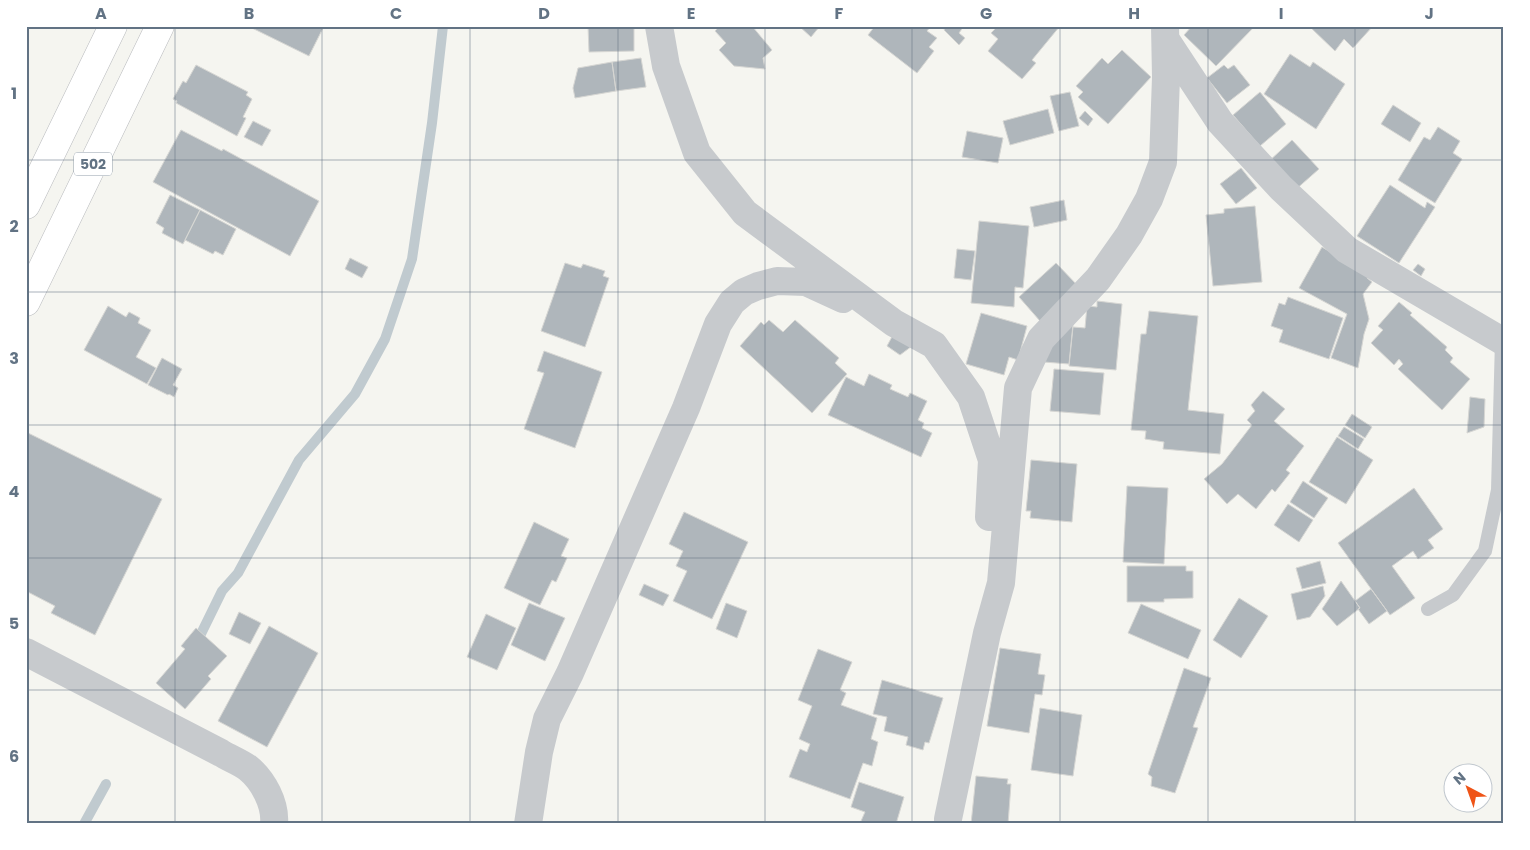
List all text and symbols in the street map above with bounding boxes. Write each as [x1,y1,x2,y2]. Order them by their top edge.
text: A [95,2,107,25]
text: B [244,2,254,25]
text: C [390,2,402,25]
text: D [538,2,550,25]
text: E [687,2,695,25]
text: F [835,2,844,25]
text: G [980,2,992,25]
text: H [1128,2,1140,25]
text: I [1279,2,1283,25]
text: J [1424,2,1434,25]
text: 1 [11,82,17,105]
road number: 502 [74,152,112,175]
text: 2 [9,215,19,238]
text: 3 [9,347,19,370]
text: 4 [9,480,20,503]
text: 5 [9,612,19,635]
text: 6 [9,745,19,768]
north arrow [1442,762,1492,812]
text: N [1449,767,1470,789]

